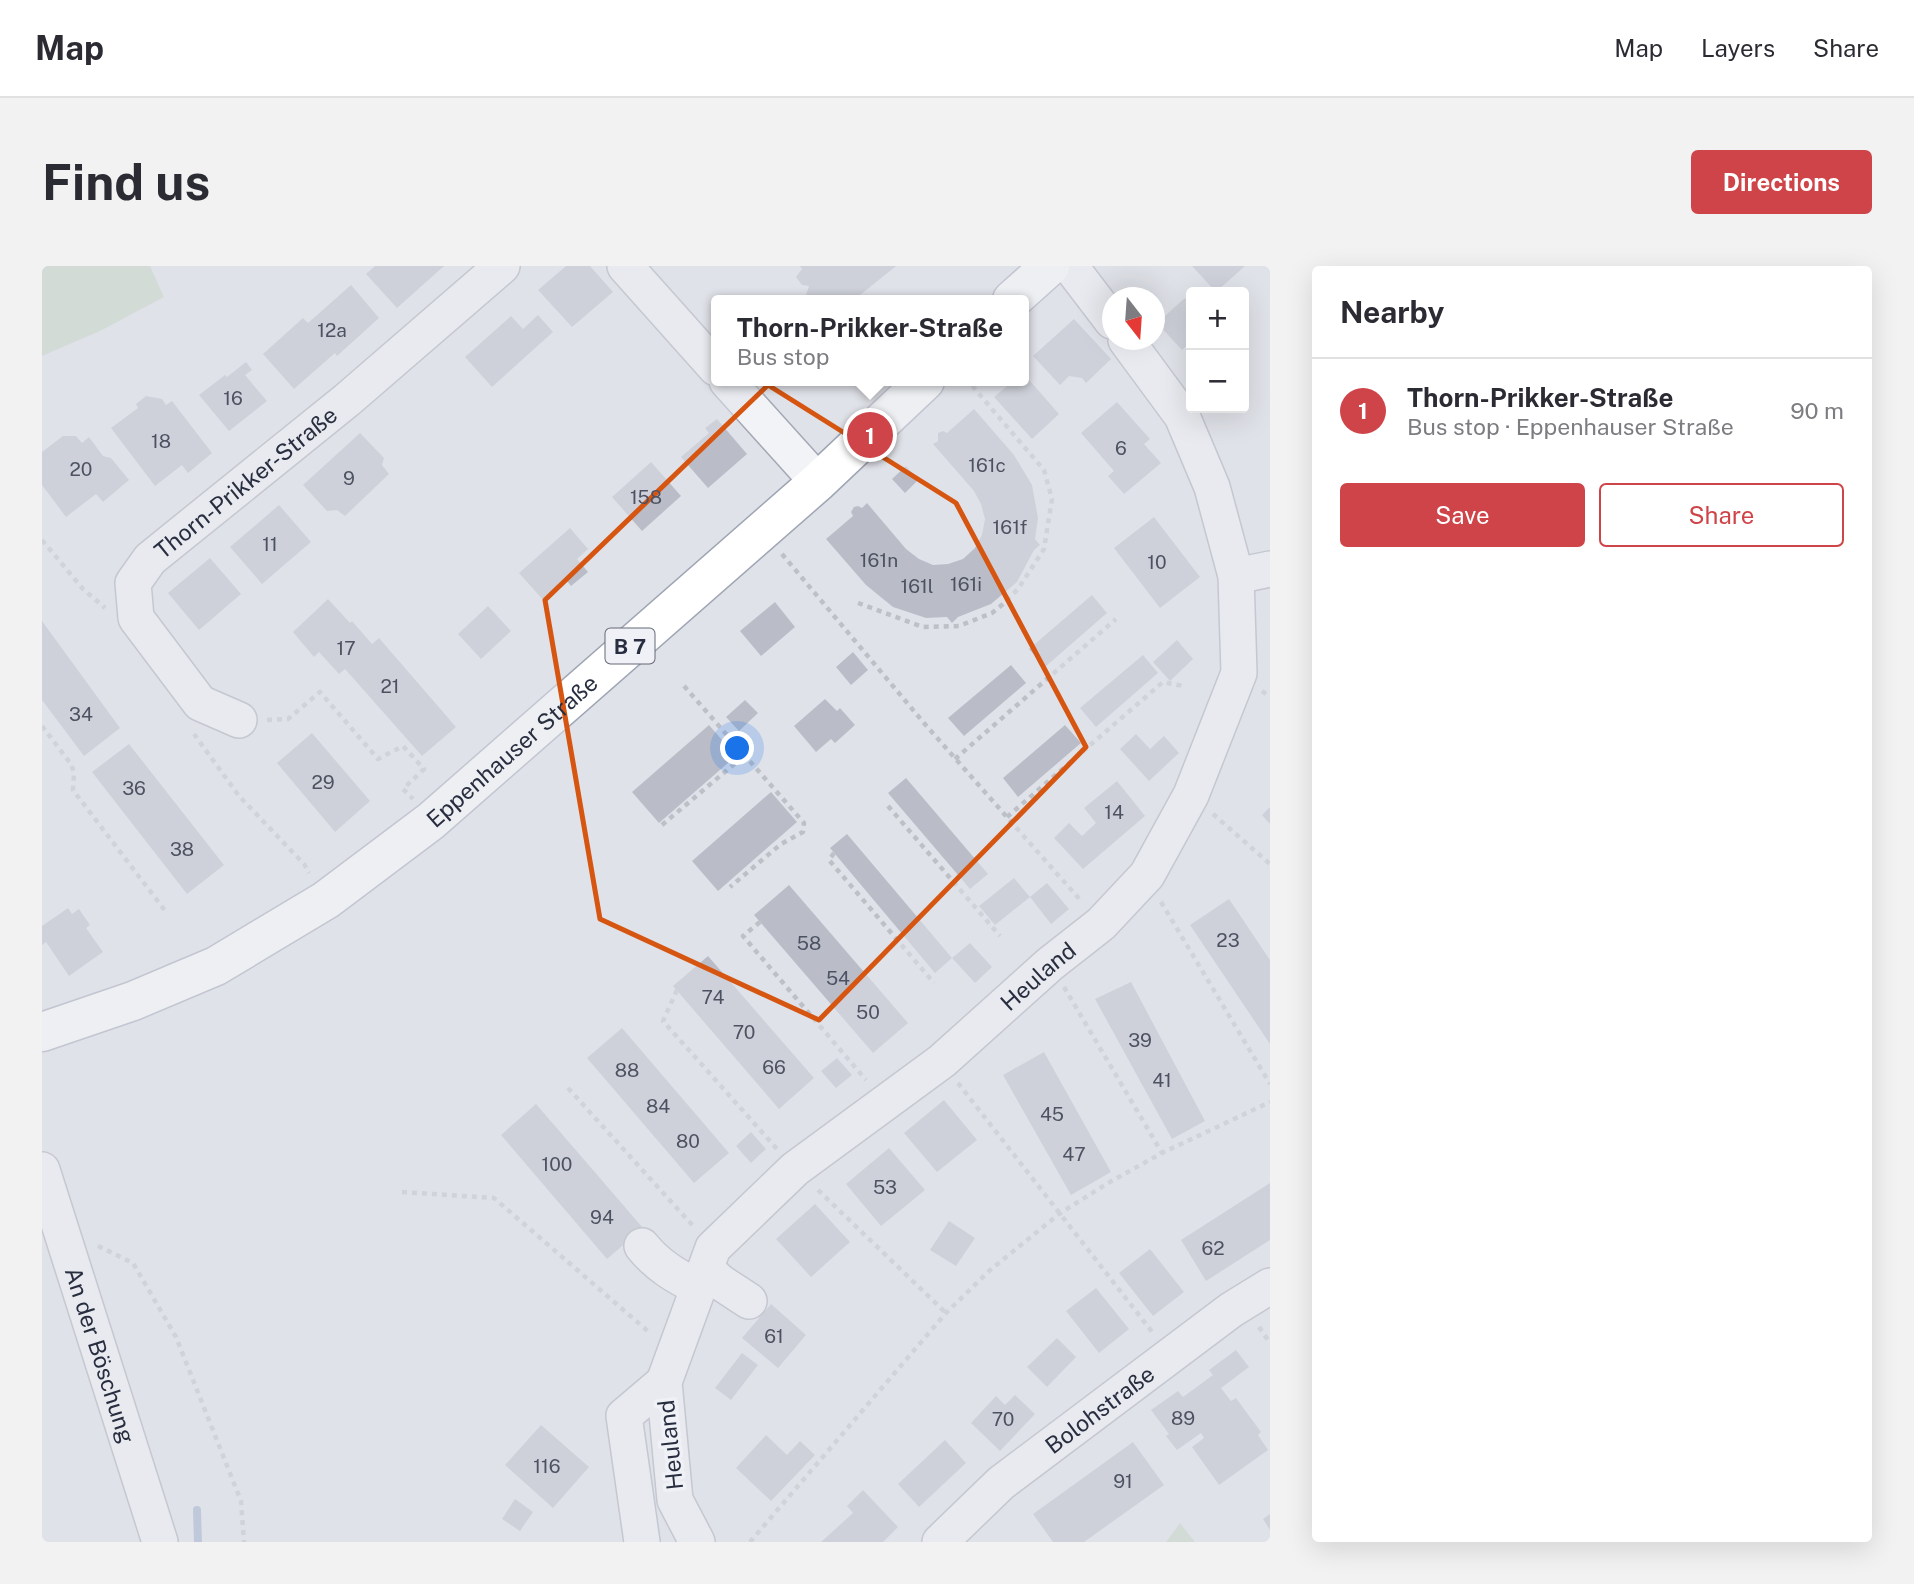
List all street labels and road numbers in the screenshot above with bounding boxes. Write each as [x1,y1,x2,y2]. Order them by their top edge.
street label: Thorn-Prikker-Straße [149,400,342,564]
road number: B 7 [606,628,654,664]
street label: Eppenhauser Straße [421,668,603,832]
street label: Heuland [995,936,1081,1016]
street label: An der Böschung [60,1264,141,1446]
street label: Bolohstraße [1040,1359,1159,1459]
street label: Heuland [652,1399,688,1491]

